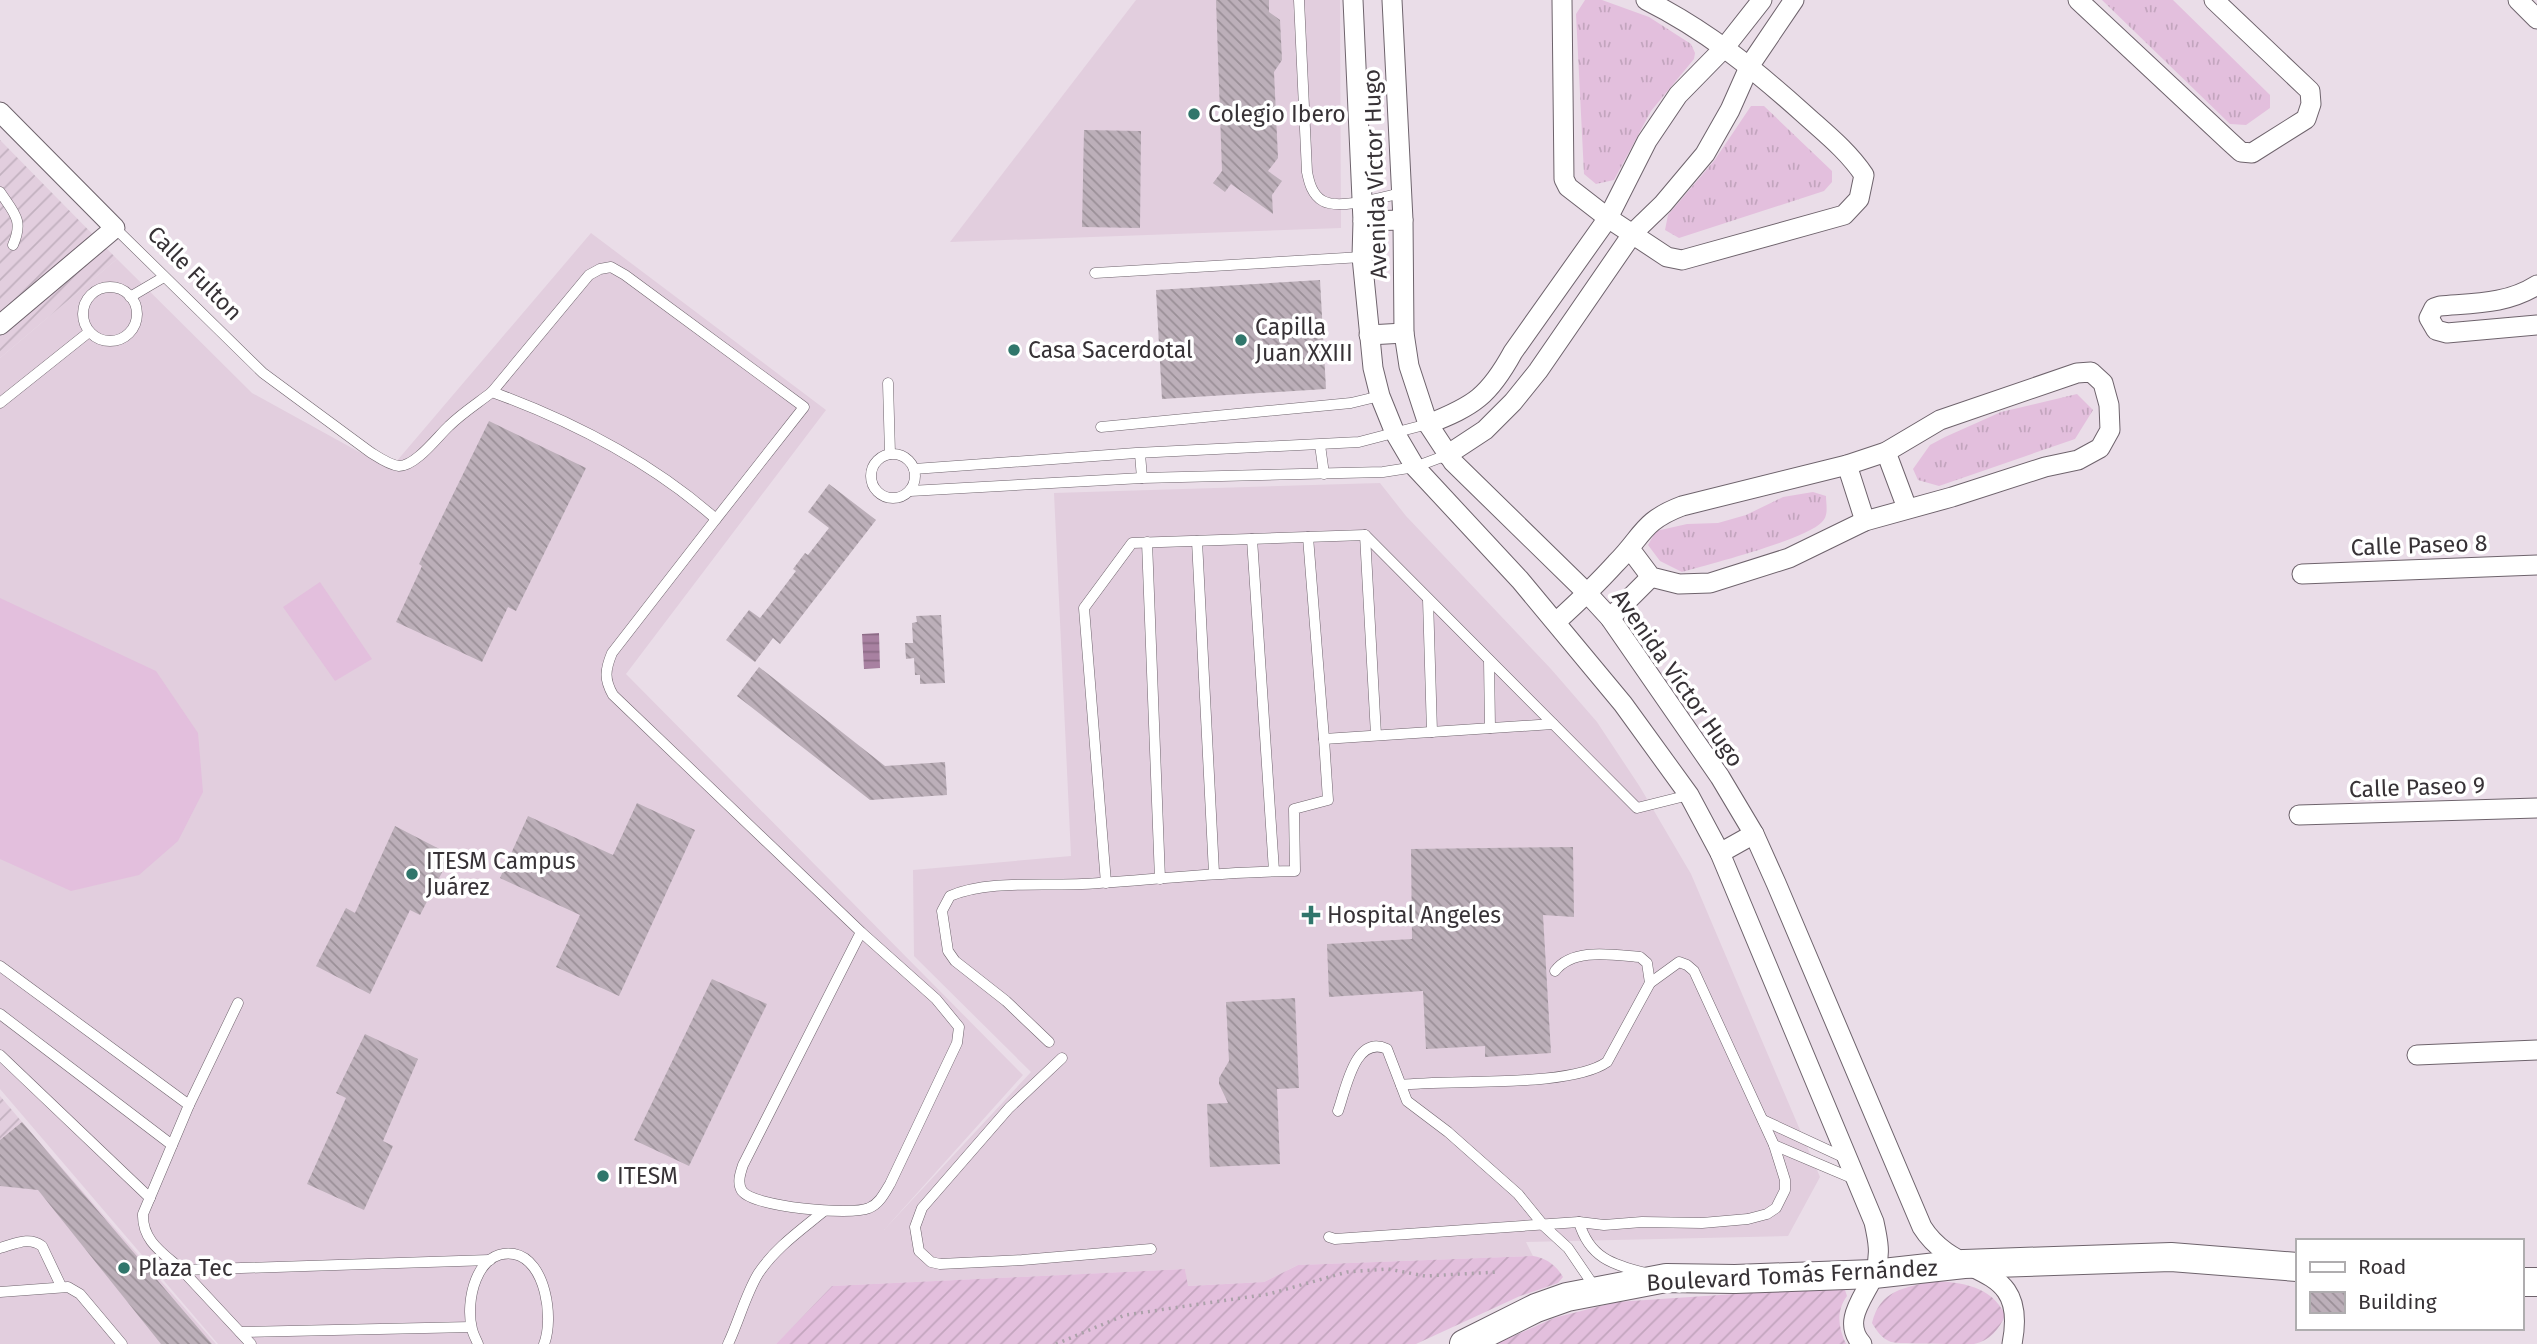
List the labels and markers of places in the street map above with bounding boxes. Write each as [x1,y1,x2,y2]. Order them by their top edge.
place label: Colegio Ibero [1208,100,1346,128]
marker: Colegio Ibero [1186,106,1202,122]
place label: Capilla Juan XXIII [1255,313,1353,367]
marker: Capilla Juan XXIII [1233,332,1249,348]
place label: Casa Sacerdotal [1028,336,1193,364]
marker: Casa Sacerdotal [1006,342,1022,358]
place label: ITESM Campus Juárez [426,847,576,901]
marker: ITESM Campus Juárez [404,866,420,882]
place label: Hospital Angeles [1327,901,1501,929]
marker: Hospital Angeles [1301,905,1321,925]
place label: ITESM [617,1162,678,1190]
marker: ITESM [595,1168,611,1184]
place label: Plaza Tec [138,1254,233,1282]
marker: Plaza Tec [116,1260,132,1276]

